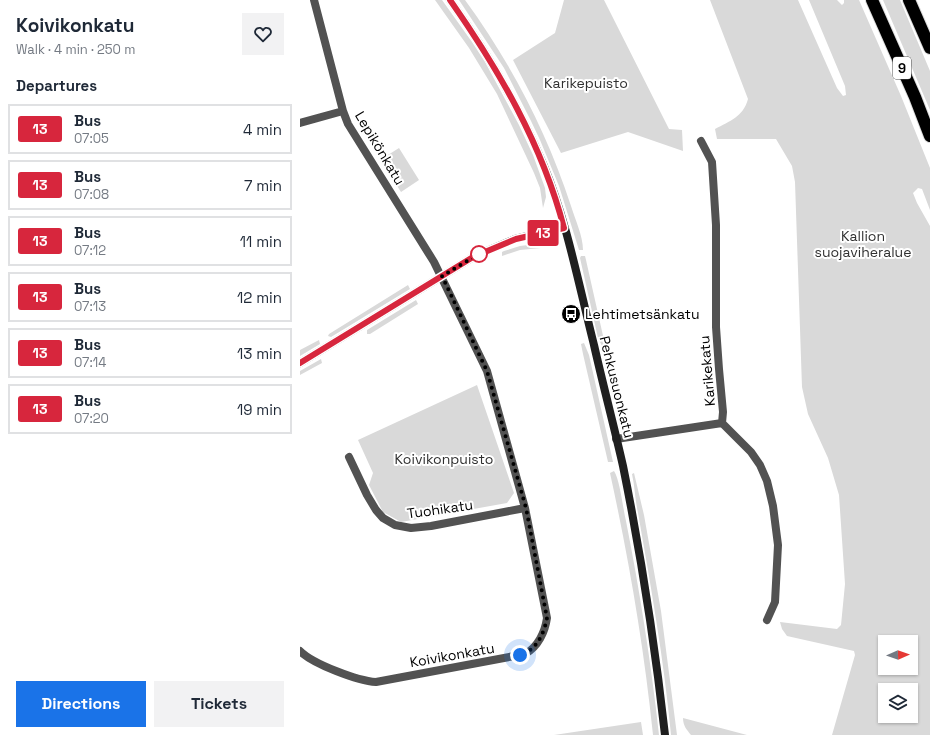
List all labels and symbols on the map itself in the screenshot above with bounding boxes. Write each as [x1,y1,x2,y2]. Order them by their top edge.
road number: 9 [893,57,911,79]
park label: Karikepuisto [544,74,628,92]
street label: Lepikönkatu [351,108,409,188]
line badge: 13 [525,220,561,246]
park label: Kallion suojaviheralue [815,227,911,261]
unlabelled marker [470,245,488,263]
bus stop icon: Lehtimetsänkatu [560,303,582,325]
place label: Lehtimetsänkatu [585,305,700,323]
street label: Pehkusuonkatu [596,334,638,440]
street label: Karikekatu [695,335,719,407]
park label: Koivikonpuisto [395,450,493,468]
street label: Tuohikatu [406,495,474,523]
north arrow [878,635,918,675]
street label: Koivikonkatu [408,639,496,671]
your location [510,645,530,665]

